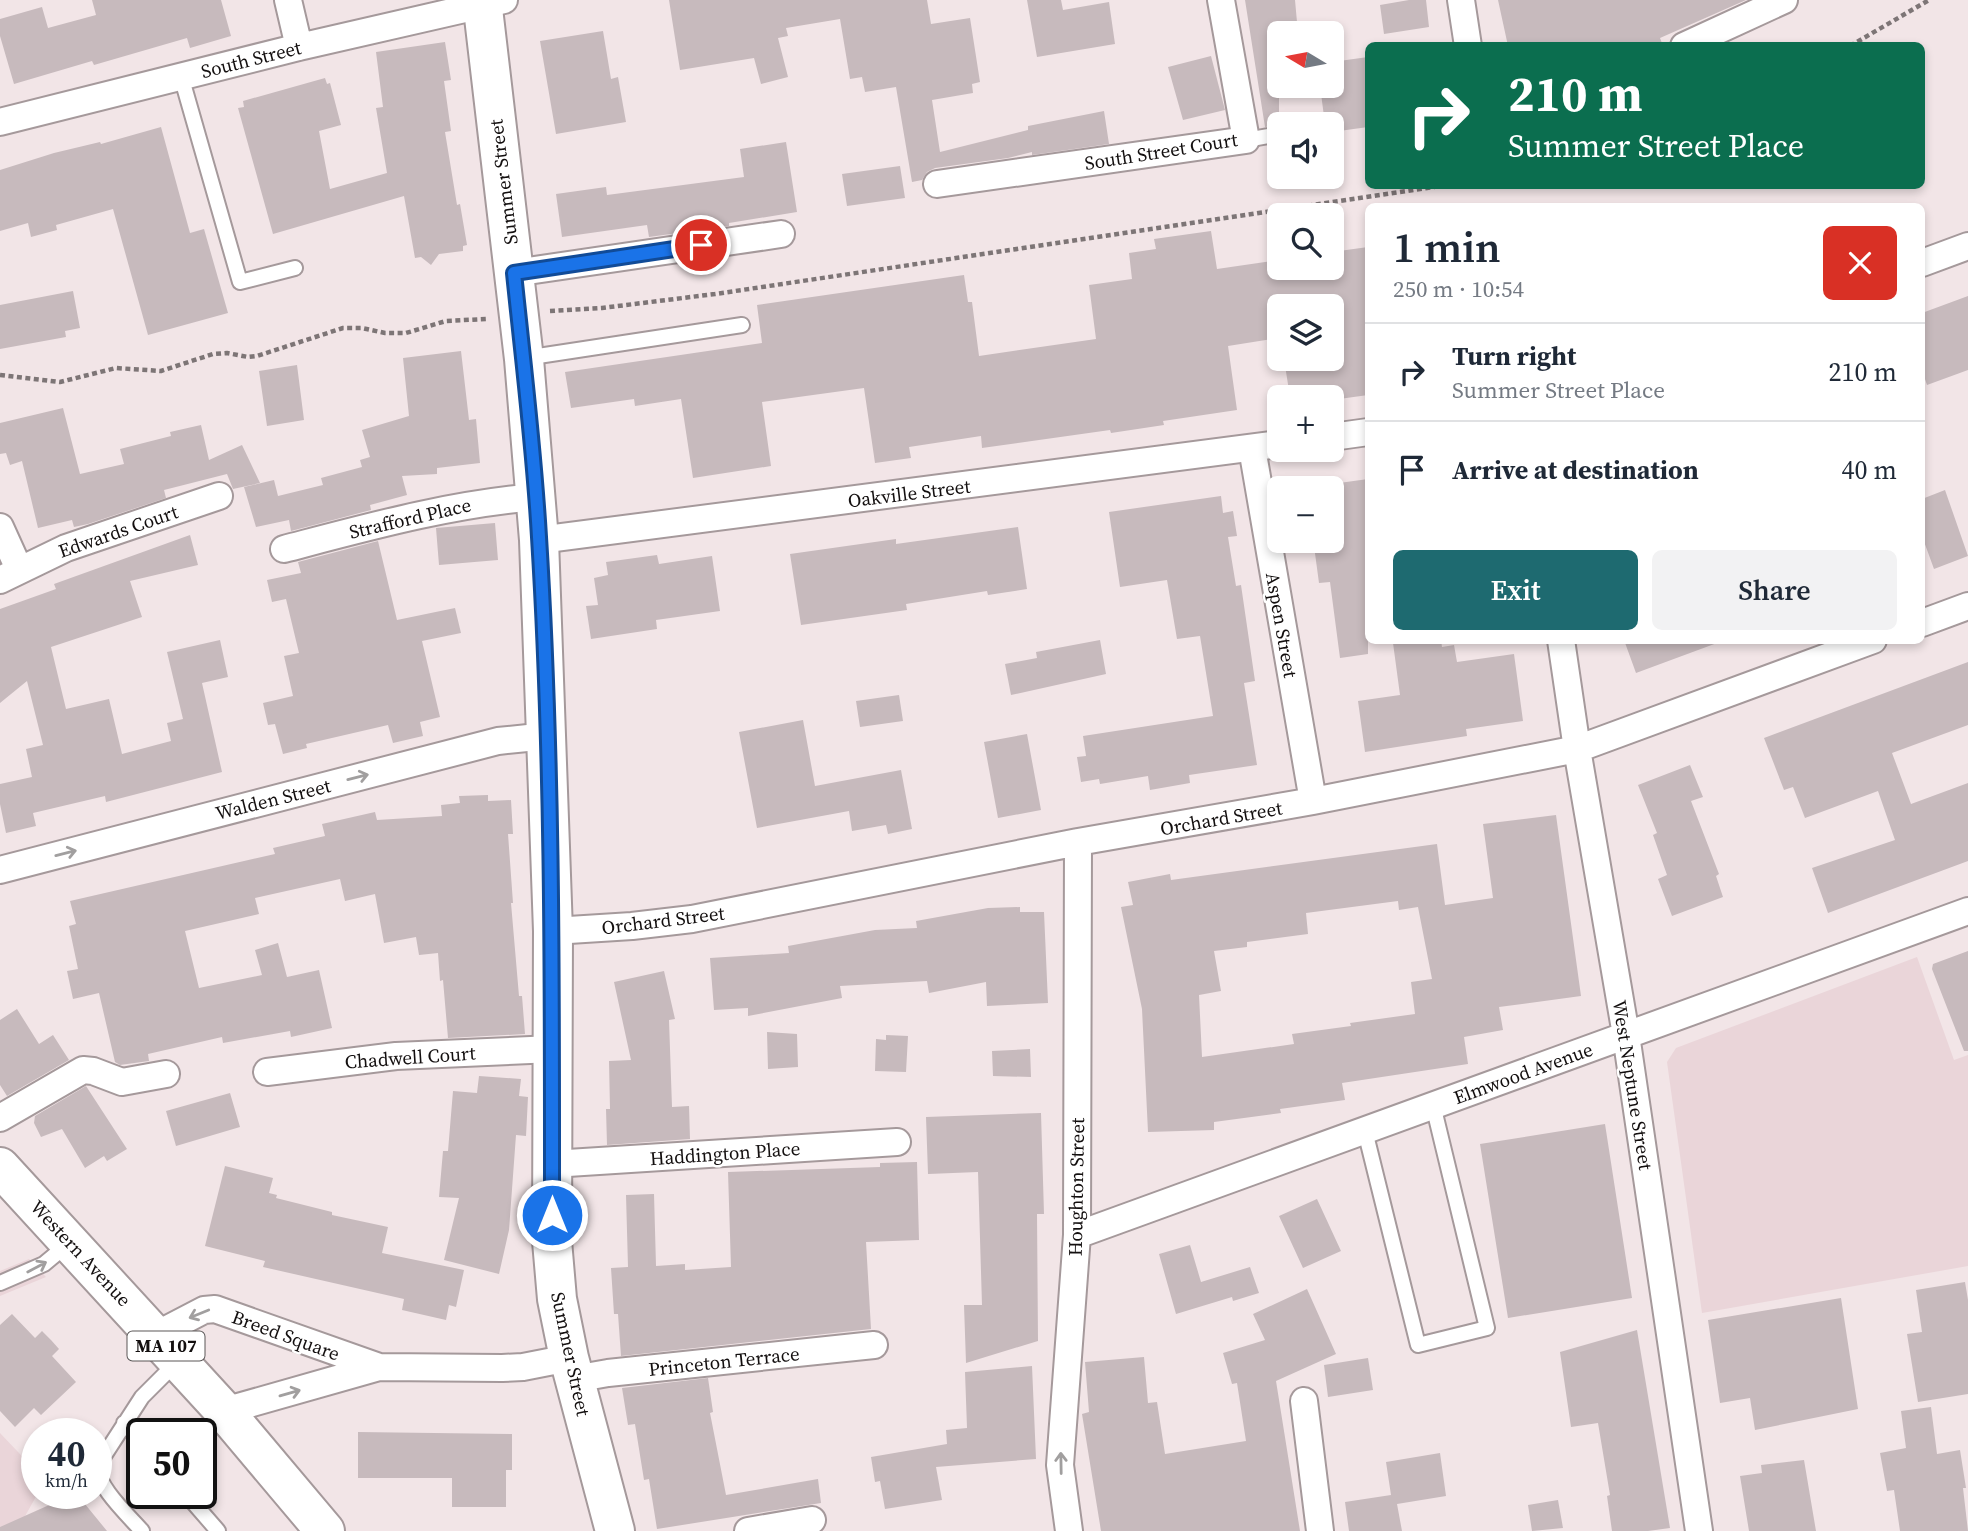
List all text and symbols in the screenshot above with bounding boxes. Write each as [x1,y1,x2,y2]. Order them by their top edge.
north arrow [1267,21,1344,98]
map controls [1267,21,1344,553]
street label: South Street [198,34,305,84]
text: 210 m [1508,60,1643,127]
icon: right [1393,70,1484,161]
button: sound [1267,112,1344,189]
street label: Summer Street [482,117,524,246]
text: Summer Street Place [1508,124,1804,168]
street label: South Street Court [1083,126,1240,176]
button: search [1267,203,1344,280]
pin [671,215,731,275]
text: 1 min [1393,218,1501,276]
icon: arrive [682,226,720,264]
button: close [1823,226,1897,300]
text: 250 m · 10:54 [1393,273,1524,305]
button: layers [1267,294,1344,371]
text: Turn right [1452,338,1576,374]
icon: right [1393,353,1431,391]
text: 210 m [1829,354,1897,390]
text: Summer Street Place [1452,374,1665,406]
button: + [1267,385,1344,462]
icon: arrive [1393,451,1431,489]
text: Arrive at destination [1452,452,1699,488]
text: 40 m [1842,452,1897,488]
street label: Oakville Street [846,472,973,513]
button: − [1267,476,1344,553]
street label: Strafford Place [347,491,473,545]
street label: Edwards Court [55,498,182,564]
button: Exit [1393,550,1638,630]
button: Share [1652,550,1897,630]
street label: Aspen Street [1260,570,1304,681]
one-way arrow [346,770,368,783]
street label: Walden Street [213,772,334,826]
street label: Orchard Street [1158,794,1285,842]
one-way arrow [55,845,77,858]
street label: Orchard Street [600,899,727,940]
street label: West Neptune Street [1607,998,1659,1173]
street label: Elmwood Avenue [1450,1036,1596,1110]
street label: Chadwell Court [344,1039,477,1075]
street label: Houghton Street [1062,1117,1090,1256]
street label: Haddington Place [649,1135,801,1171]
position arrow [515,1178,589,1252]
street label: Western Avenue [25,1194,137,1312]
one-way arrow [26,1259,47,1273]
street label: Summer Street [545,1290,597,1419]
street label: Breed Square [229,1303,343,1367]
one-way arrow [189,1309,210,1322]
road number: MA 107 [128,1331,204,1360]
street label: Princeton Terrace [647,1340,801,1382]
one-way arrow [279,1385,301,1398]
speed limit sign: 50 [126,1418,217,1509]
text: 40 [48,1430,85,1478]
one-way arrow [1054,1452,1068,1475]
text: km/h [45,1468,88,1493]

